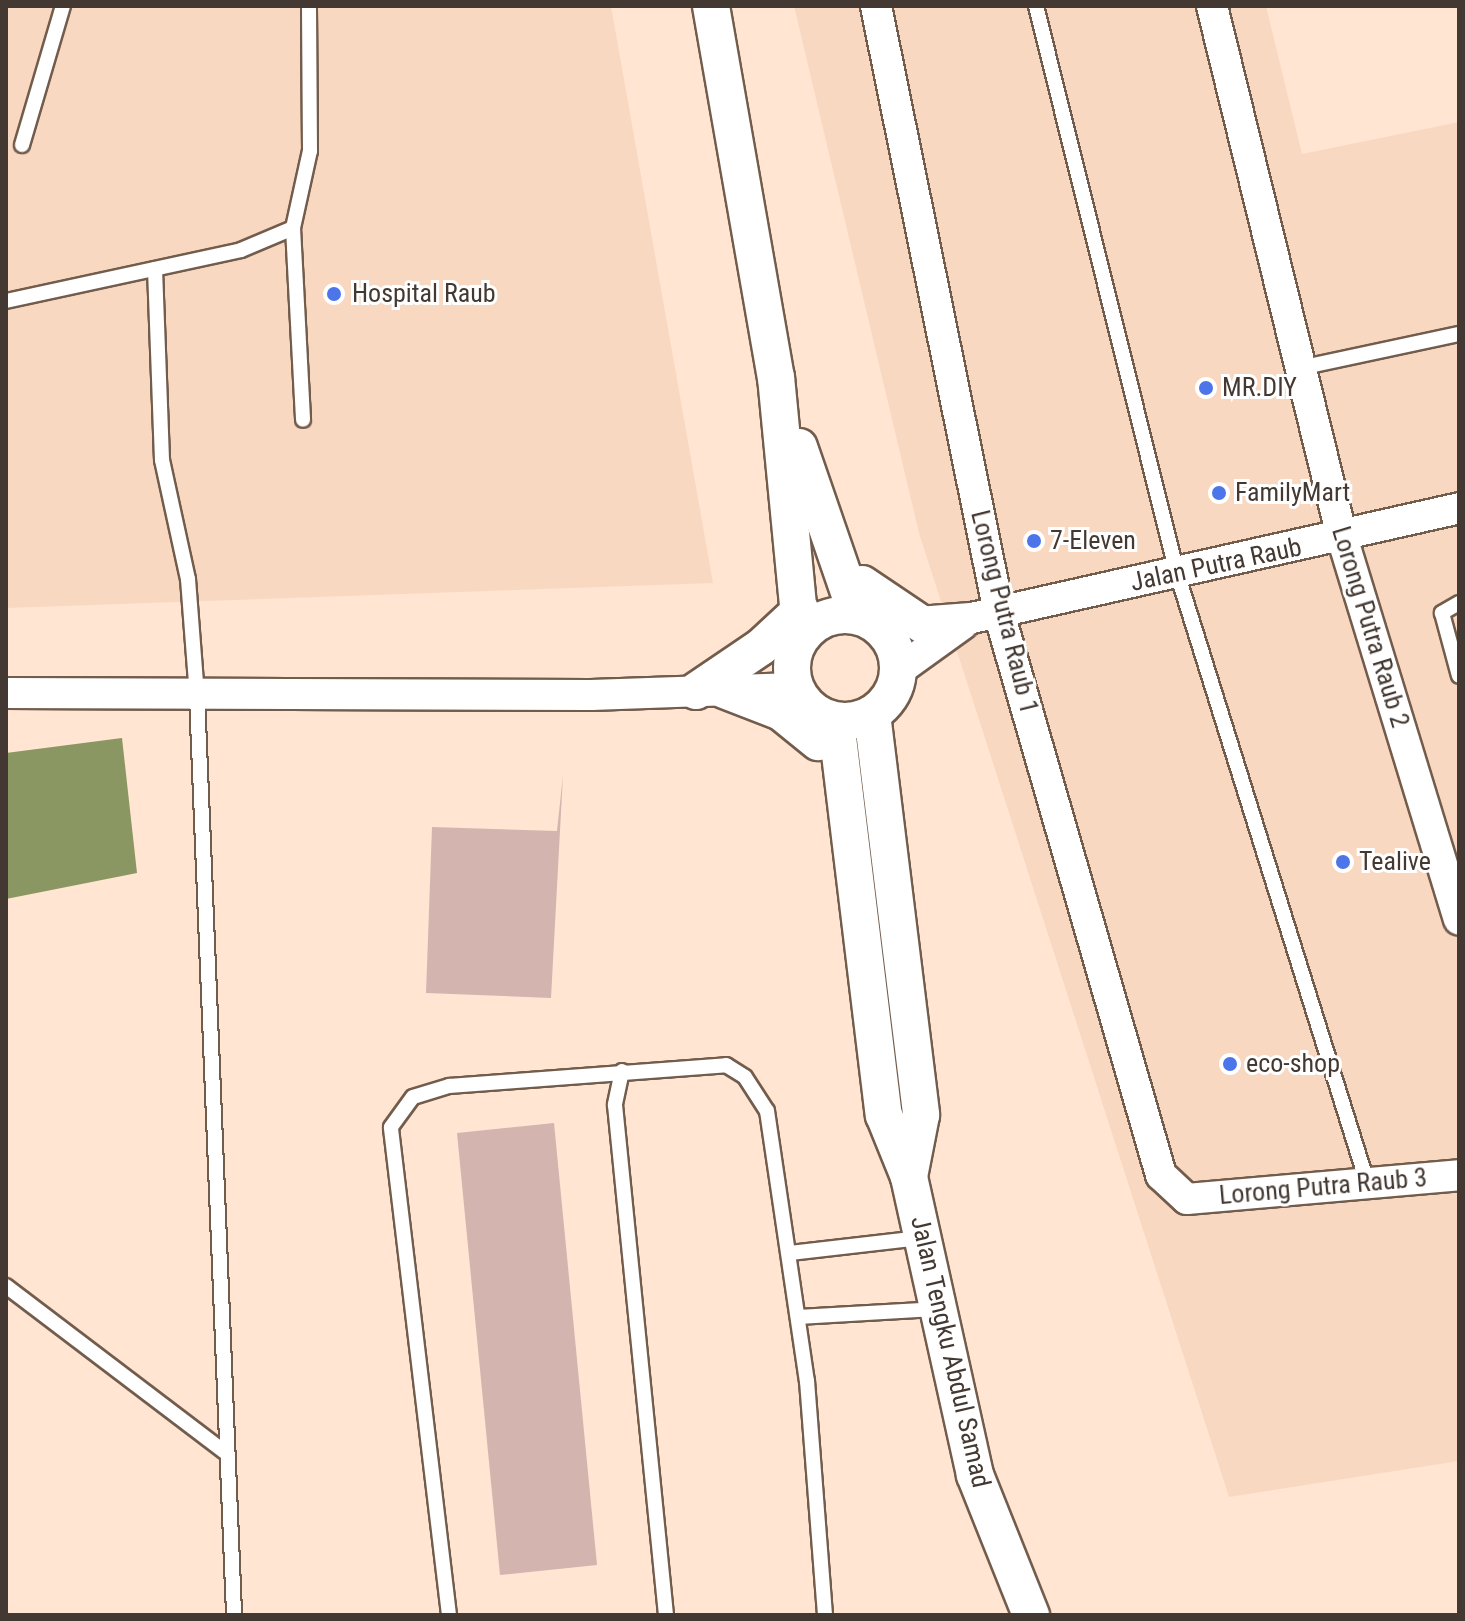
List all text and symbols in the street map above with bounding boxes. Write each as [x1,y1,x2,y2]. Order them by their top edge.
place label: Hospital Raub [352,278,496,310]
marker: Hospital Raub [323,283,345,305]
place label: MR.DIY [1222,372,1297,404]
marker: MR.DIY [1197,379,1215,397]
place label: FamilyMart [1235,477,1350,509]
marker: FamilyMart [1210,484,1228,502]
street label: Lorong Putra Raub 1 [964,507,1044,717]
street label: Lorong Putra Raub 2 [1325,523,1415,731]
place label: 7-Eleven [1050,525,1136,557]
marker: 7-Eleven [1025,532,1043,550]
street label: Jalan Putra Raub [1128,532,1304,598]
place label: Tealive [1359,846,1431,878]
marker: Tealive [1334,853,1352,871]
place label: eco-shop [1246,1048,1340,1080]
marker: eco-shop [1221,1055,1239,1073]
street label: Lorong Putra Raub 3 [1218,1162,1428,1212]
street label: Jalan Tengku Abdul Samad [904,1213,996,1491]

